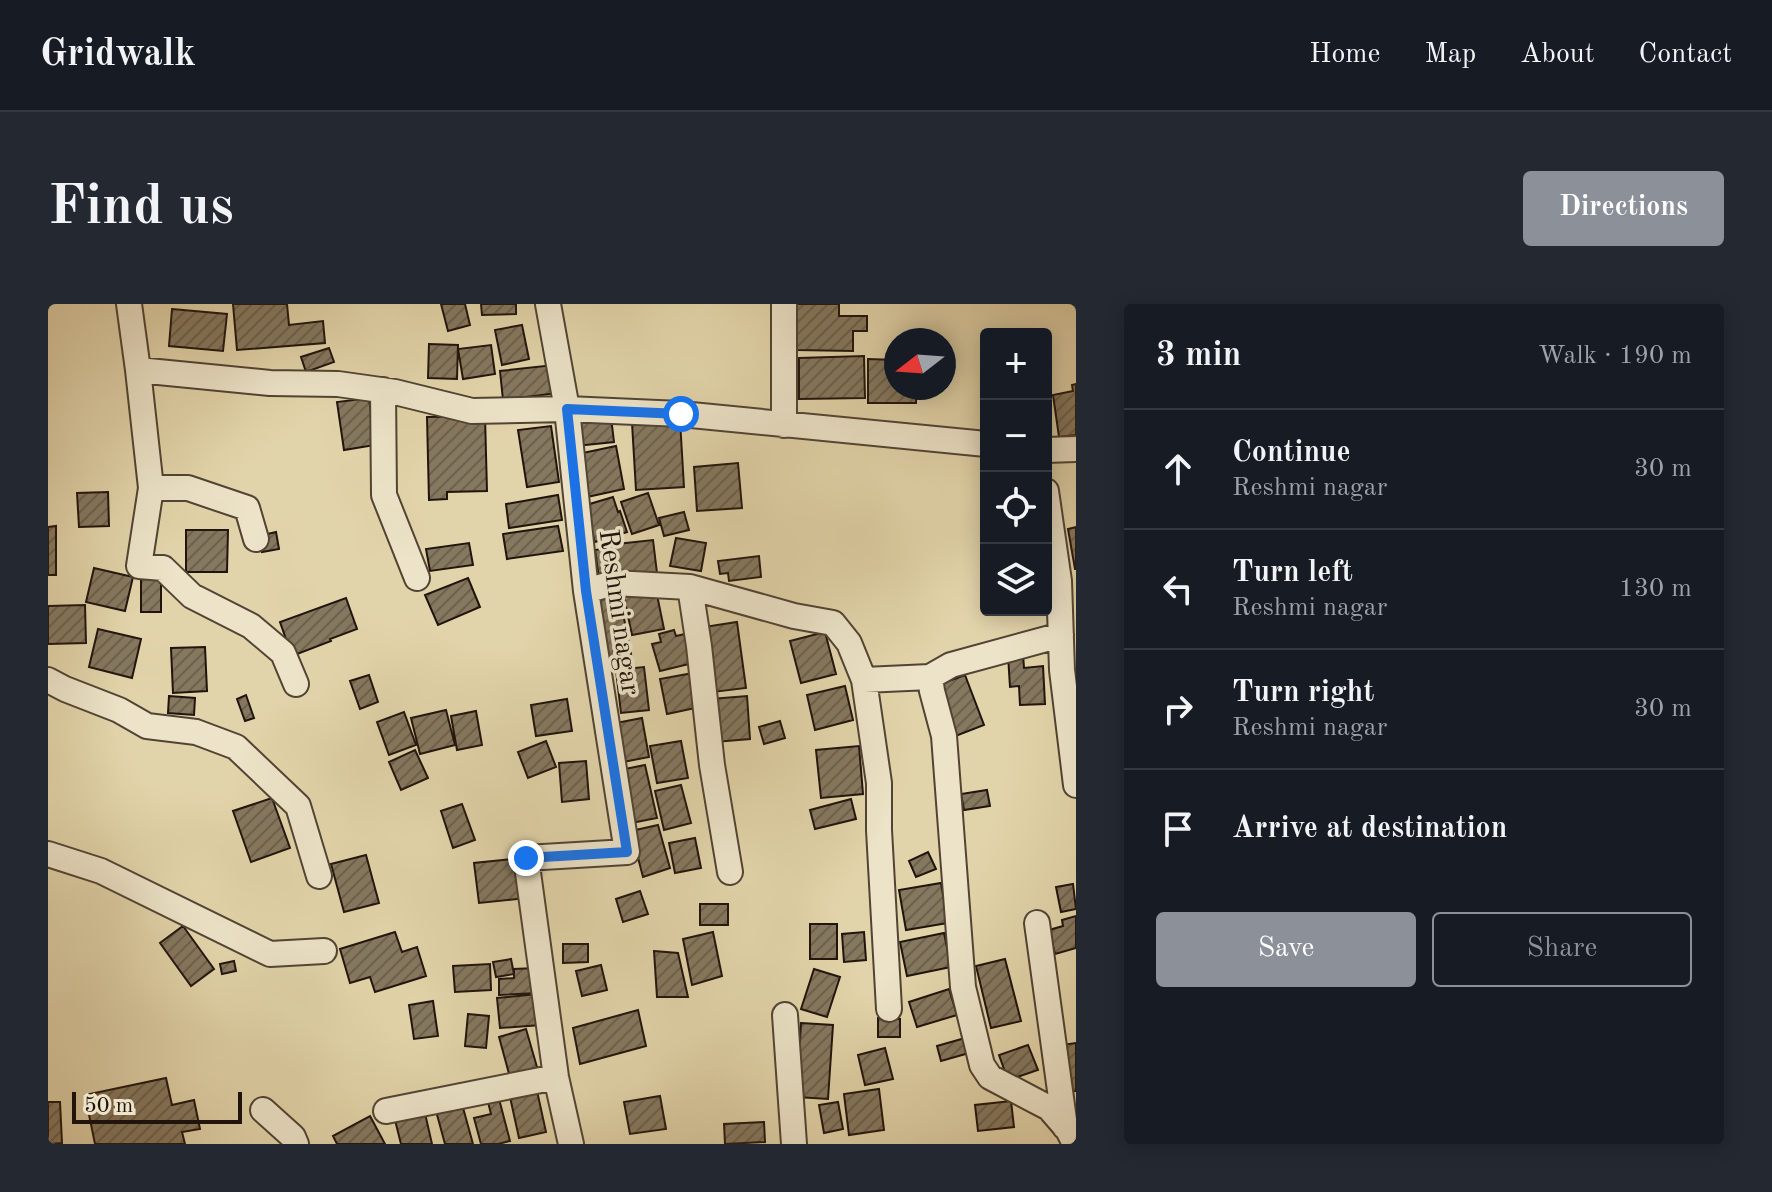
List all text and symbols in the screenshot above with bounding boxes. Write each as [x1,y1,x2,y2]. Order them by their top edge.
text: Gridwalk [40,36,196,74]
text: Home [1309,41,1380,69]
text: Map [1424,41,1476,69]
text: About [1520,41,1595,69]
text: Contact [1639,41,1732,69]
button: Directions [1523,171,1724,246]
text: Find us [48,180,234,236]
north arrow [884,328,956,400]
map controls [980,328,1052,616]
button: + [980,328,1052,400]
text: 3 min [1156,339,1241,373]
text: Walk · 190 m [1538,343,1692,369]
route start [663,396,699,432]
button: − [980,400,1052,472]
text: Continue [1232,438,1351,468]
icon: ahead [1156,447,1200,491]
text: 30 m [1634,456,1692,482]
button: locate [980,472,1052,544]
text: Reshmi nagar [1232,475,1387,501]
street label: Reshmi nagar [593,528,644,697]
button: layers [980,544,1052,616]
text: Turn left [1232,558,1353,588]
icon: left [1156,567,1200,611]
text: 130 m [1619,576,1692,602]
text: Reshmi nagar [1232,595,1387,621]
text: Turn right [1232,678,1374,708]
icon: right [1156,687,1200,731]
text: 30 m [1634,696,1692,722]
text: Reshmi nagar [1232,715,1387,741]
icon: arrive [1156,807,1200,851]
text: Arrive at destination [1232,814,1507,844]
route end [508,840,544,876]
button: Save [1156,912,1416,987]
button: Share [1432,912,1692,987]
scale bar [72,1088,242,1124]
text: 50 m [84,1095,133,1117]

